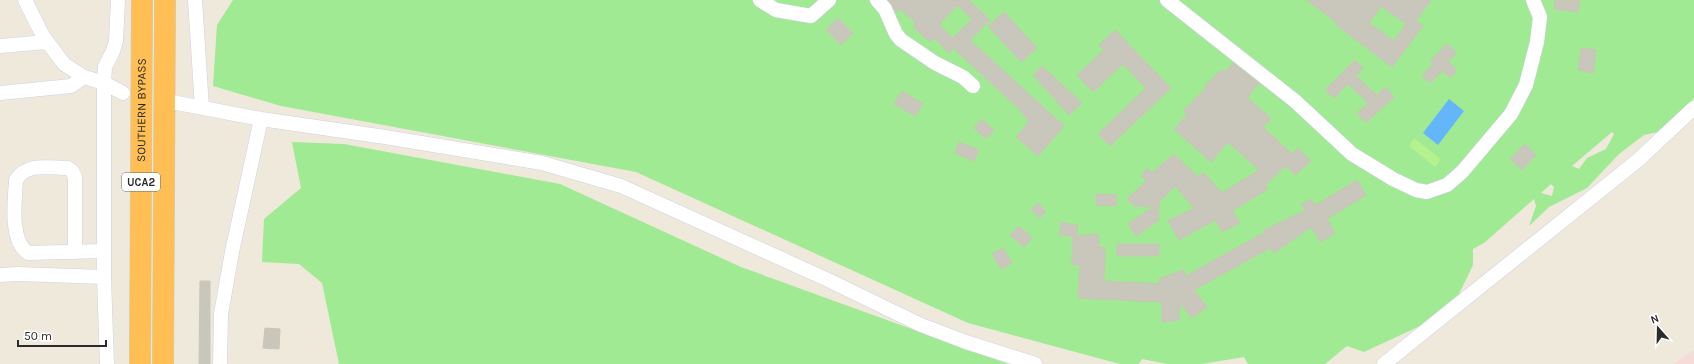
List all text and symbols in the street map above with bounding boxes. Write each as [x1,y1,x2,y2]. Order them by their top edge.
street label: SOUTHERN BYPASS [134,58,149,162]
road number: UCA2 [122,173,160,191]
north arrow [1638,308,1678,348]
text: N [1649,312,1661,327]
scale bar [18,322,106,348]
text: 50 m [24,329,52,343]

